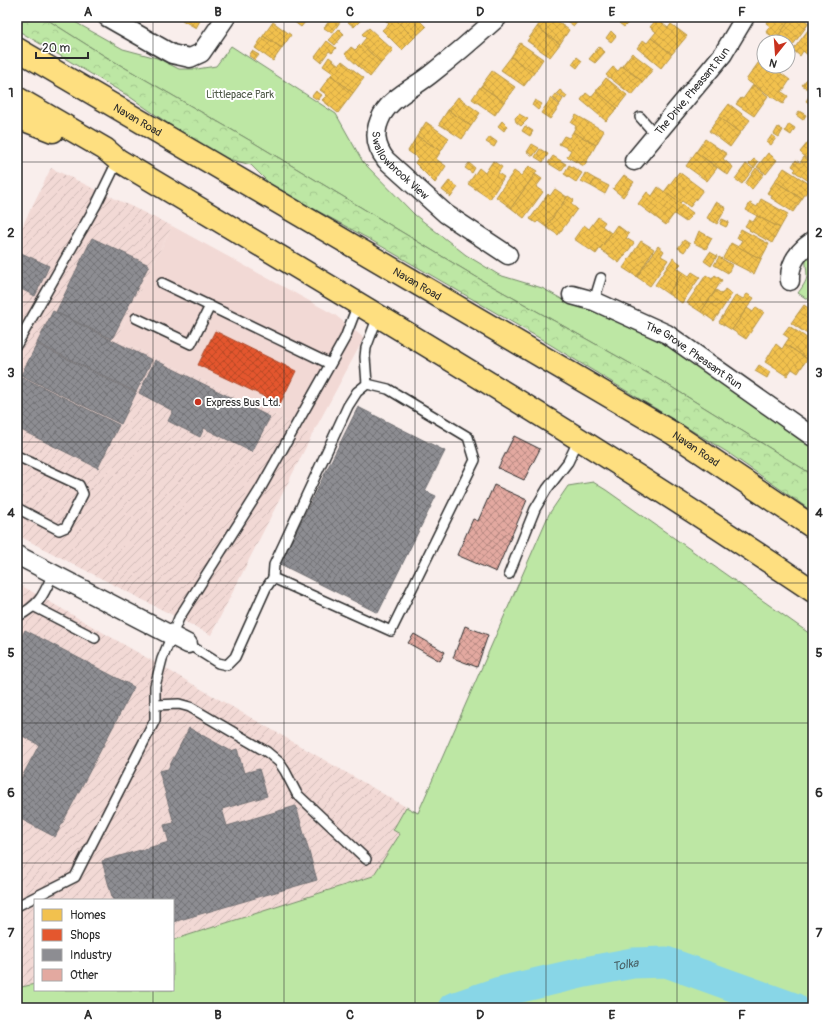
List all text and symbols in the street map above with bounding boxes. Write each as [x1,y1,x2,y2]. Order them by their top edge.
text: A [84,4,93,20]
text: B [214,4,222,20]
text: C [346,4,354,20]
text: D [476,4,484,20]
text: E [609,4,616,20]
text: F [738,4,746,20]
scale bar [36,34,88,60]
north arrow [756,34,796,74]
text: 20 m [42,41,71,56]
street label: The Drive, Pheasant Run [652,45,732,138]
text: N [767,56,779,70]
text: 1 [8,85,14,101]
text: 1 [816,85,822,101]
park label: Littlepace Park [206,88,274,101]
street label: Navan Road [111,101,164,139]
street label: Swallowbrook View [369,131,432,203]
text: 2 [7,225,15,241]
text: 2 [815,225,823,241]
street label: Navan Road [391,265,444,303]
street label: The Grove, Pheasant Run [643,319,745,392]
text: 3 [7,365,15,381]
text: 3 [815,365,823,381]
place label: Express Bus Ltd. [206,396,281,409]
marker: Express Bus Ltd. [193,397,203,407]
street label: Navan Road [670,429,722,470]
text: 4 [7,505,15,521]
text: 4 [815,505,823,521]
text: 5 [7,645,15,661]
text: 5 [815,645,823,661]
text: 6 [7,785,15,801]
text: 6 [815,785,823,801]
legend [34,899,174,991]
text: Homes [70,908,106,923]
text: 7 [8,925,15,941]
text: 7 [816,925,823,941]
text: Shops [70,928,101,943]
text: Industry [70,948,112,963]
water label: Tolka [611,956,640,975]
text: Other [70,968,99,983]
text: A [84,1007,93,1023]
text: B [214,1007,222,1023]
text: C [346,1007,354,1023]
text: D [476,1007,484,1023]
text: E [609,1007,616,1023]
text: F [738,1007,746,1023]

